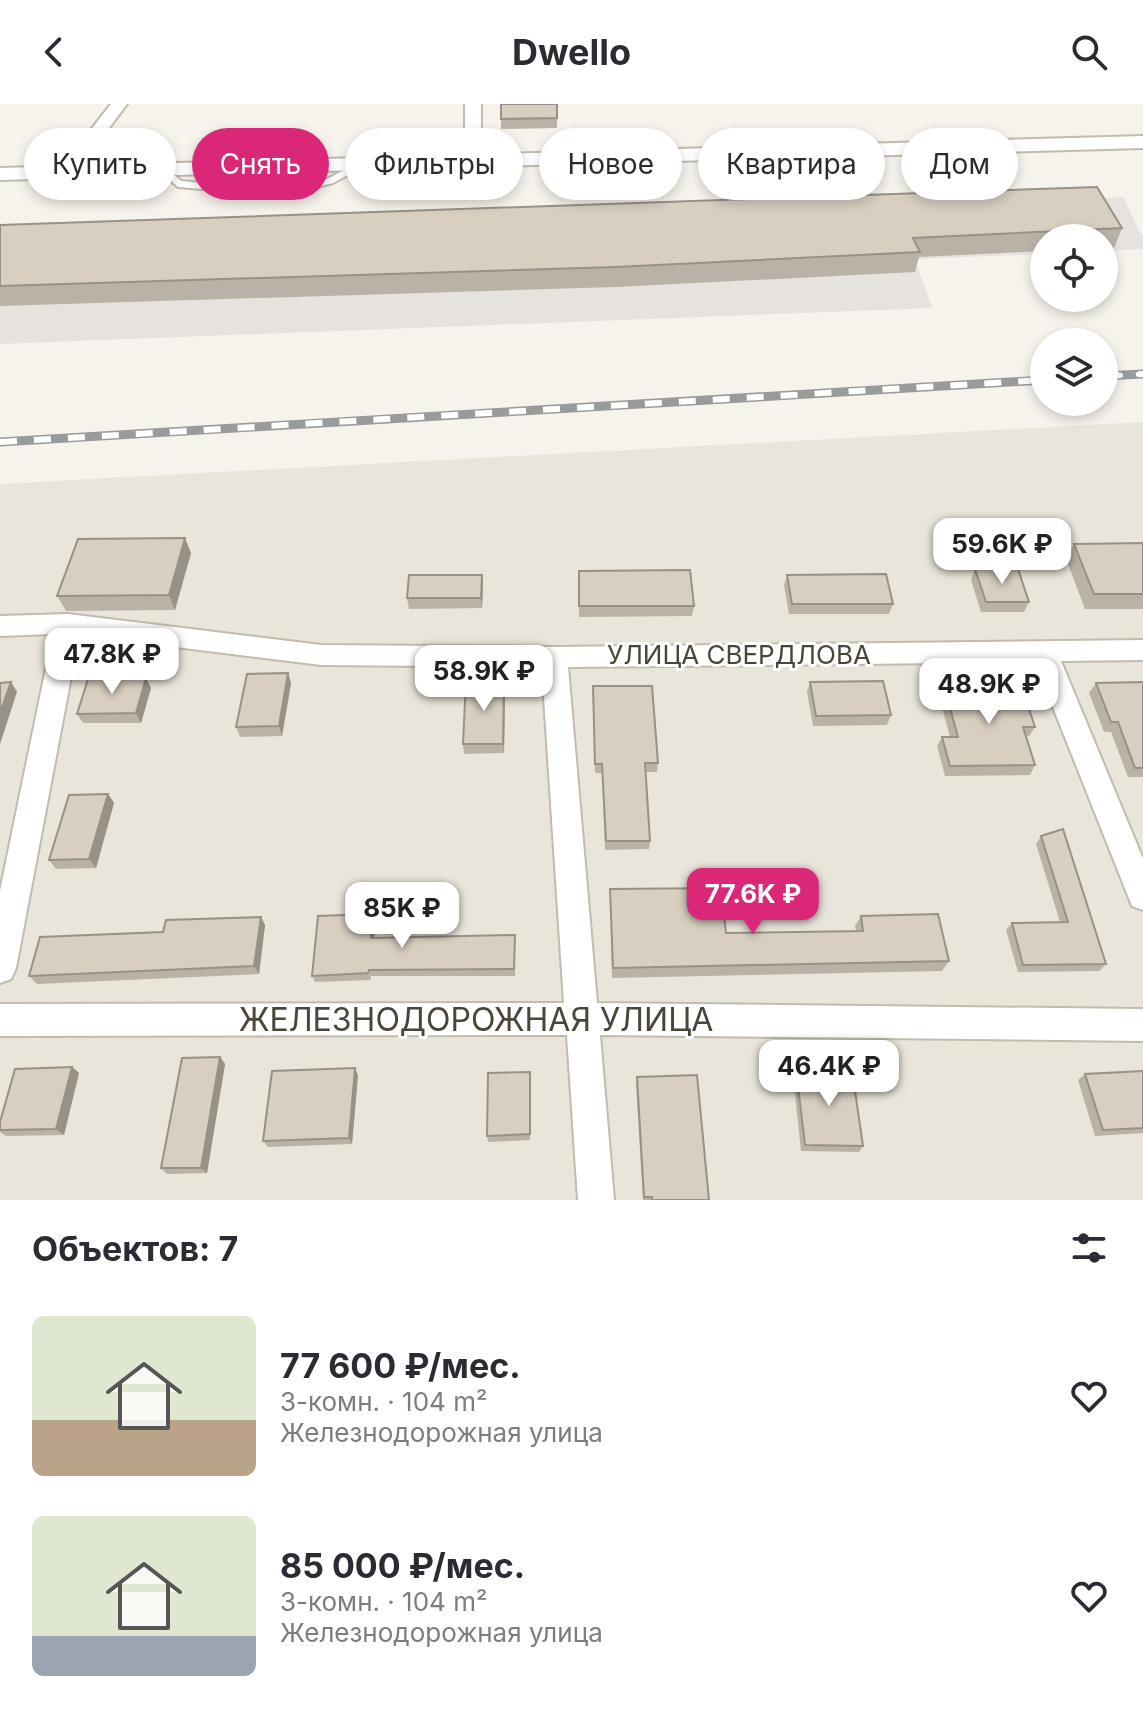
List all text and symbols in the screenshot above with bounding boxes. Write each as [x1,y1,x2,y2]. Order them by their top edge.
icon: back [32,30,76,74]
text: Dwello [512,30,631,74]
icon: search [1067,30,1111,74]
chip: Купить [24,128,176,200]
chip: Снять [192,128,329,200]
chip: Фильтры [345,128,523,200]
chip: Новое [539,128,682,200]
chip: Квартира [698,128,885,200]
chip: Дом [901,128,1018,200]
map controls [1030,224,1118,416]
button: locate [1030,224,1118,312]
button: layers [1030,328,1118,416]
pin: 59.6K ₽ [928,518,1076,586]
text: 59.6K ₽ [951,528,1053,559]
pin: 47.8K ₽ [38,628,186,696]
text: 47.8K ₽ [63,638,161,669]
street label: УЛИЦА СВЕРДЛОВА [607,639,871,670]
pin: 58.9K ₽ [410,645,558,713]
text: 58.9K ₽ [433,655,535,686]
pin: 48.9K ₽ [915,658,1063,726]
text: 48.9K ₽ [937,668,1041,699]
pin: 77.6K ₽ [679,868,827,936]
text: 77.6K ₽ [705,878,801,909]
pin: 85K ₽ [346,882,458,950]
text: 85K ₽ [363,892,441,923]
street label: ЖЕЛЕЗНОДОРОЖНАЯ УЛИЦА [239,1000,713,1039]
pin: 46.4K ₽ [755,1040,903,1108]
text: 46.4K ₽ [777,1050,881,1081]
icon: filters [1067,1226,1111,1270]
text: Объектов: 7 [32,1228,238,1269]
text: 77 600 ₽/мес. [280,1345,521,1386]
icon: home [96,1348,192,1444]
icon: heart [1067,1374,1111,1418]
text: 3-комн. · 104 m² [280,1386,487,1417]
text: Железнодорожная улица [280,1417,603,1448]
text: 85 000 ₽/мес. [280,1545,525,1586]
icon: home [96,1548,192,1644]
icon: heart [1067,1574,1111,1618]
text: 3-комн. · 104 m² [280,1586,487,1617]
text: Железнодорожная улица [280,1617,603,1648]

